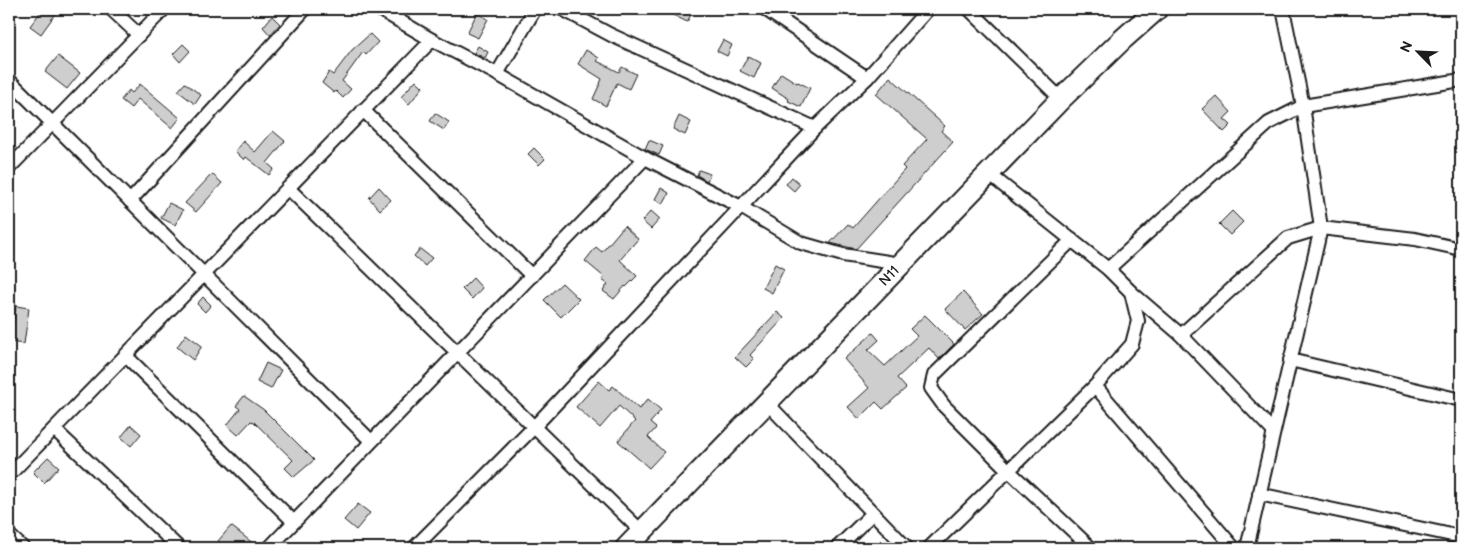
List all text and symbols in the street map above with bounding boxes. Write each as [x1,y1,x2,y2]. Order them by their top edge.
north arrow [1392,28,1442,78]
text: N [1397,39,1416,55]
street label: N11 [875,262,903,290]

